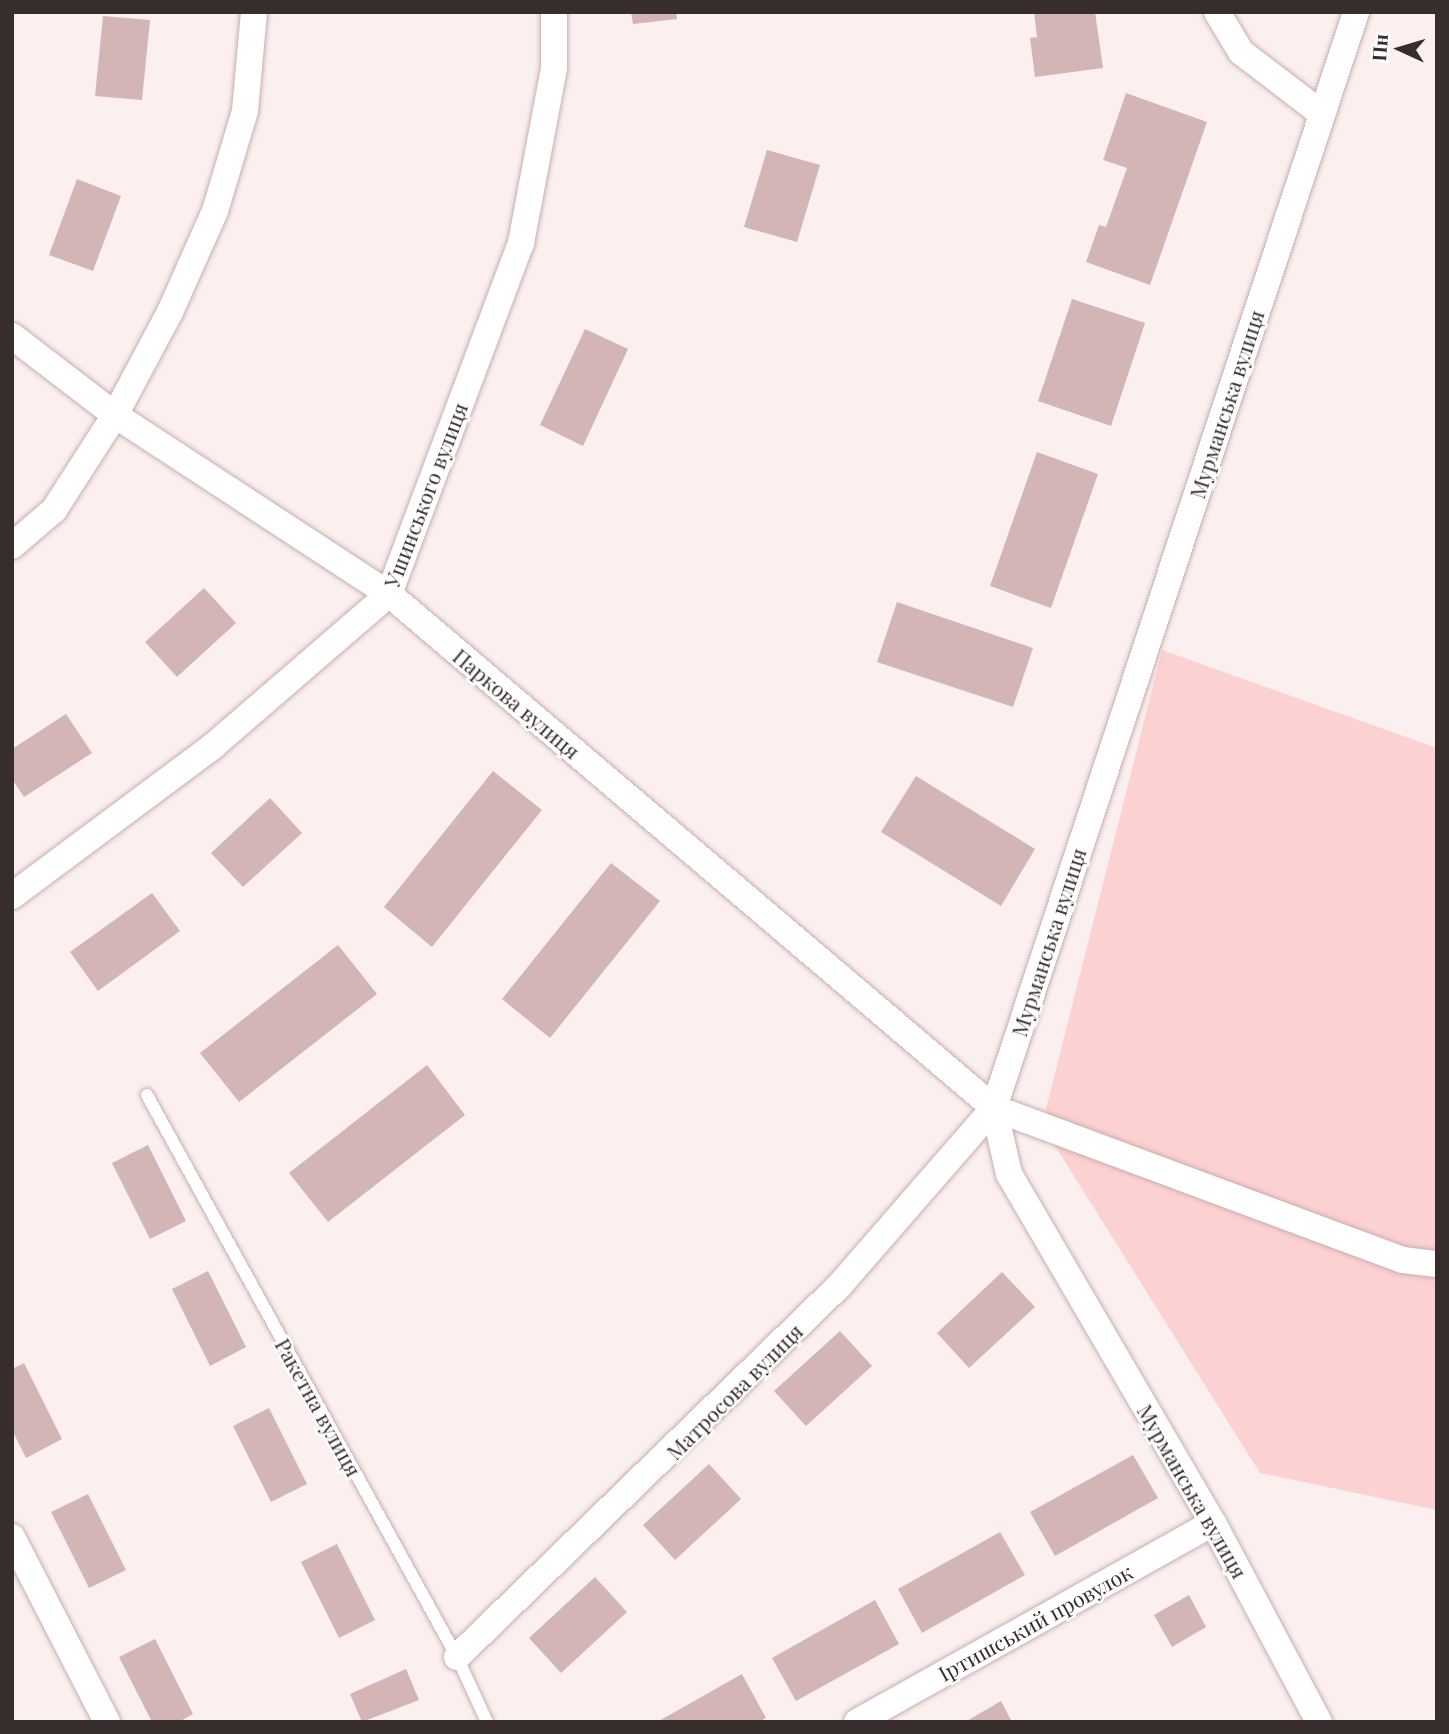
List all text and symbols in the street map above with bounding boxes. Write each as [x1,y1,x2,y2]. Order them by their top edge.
north arrow [1365,14,1435,84]
text: Пн [1365,33,1393,62]
street label: Мурманська вулиця [1184,307,1268,501]
street label: Ушинського вулиця [378,399,472,591]
street label: Паркова вулиця [449,643,585,763]
street label: Мурманська вулиця [1006,845,1090,1039]
street label: Матросова вулиця [661,1318,807,1464]
street label: Ракетна вулиця [271,1334,367,1480]
street label: Мурманська вулиця [1133,1400,1253,1582]
street label: Іртишський провулок [934,1558,1136,1686]

